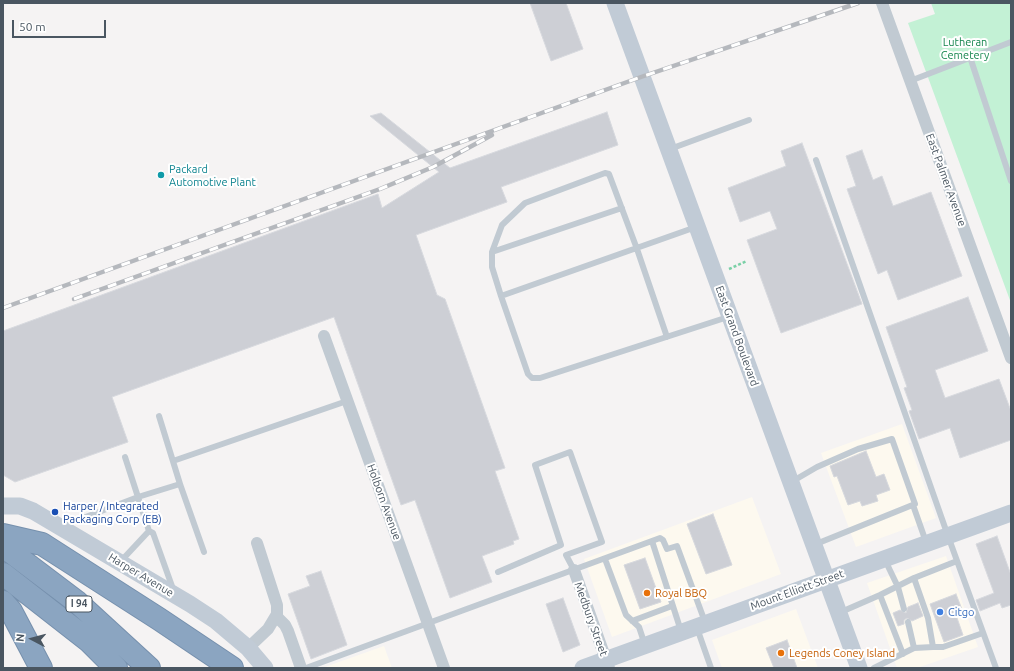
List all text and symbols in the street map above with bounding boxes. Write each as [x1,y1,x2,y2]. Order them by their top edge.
scale bar [14,12,108,38]
text: 50 m [19,20,46,33]
park label: Lutheran Cemetery [941,35,989,61]
street label: East Palmer Avenue [923,132,969,228]
place label: Packard Automotive Plant [169,162,256,188]
marker: Packard Automotive Plant [156,170,166,180]
street label: East Grand Boulevard [713,284,761,388]
street label: Holborn Avenue [364,462,404,542]
place label: Harper / Integrated Packaging Corp (EB) [63,499,162,525]
marker: Harper / Integrated Packaging Corp (EB) [50,507,60,517]
street label: Harper Avenue [106,550,176,600]
street label: Mount Elliott Street [749,567,845,613]
street label: Medbury Street [572,580,610,658]
place label: Royal BBQ [655,586,707,600]
marker: Royal BBQ [642,588,652,598]
road number: I 94 [66,596,92,612]
place label: Citgo [948,605,974,619]
marker: Citgo [935,607,945,617]
north arrow [12,619,52,659]
text: N [14,633,26,642]
place label: Legends Coney Island [789,646,895,660]
marker: Legends Coney Island [776,648,786,658]

